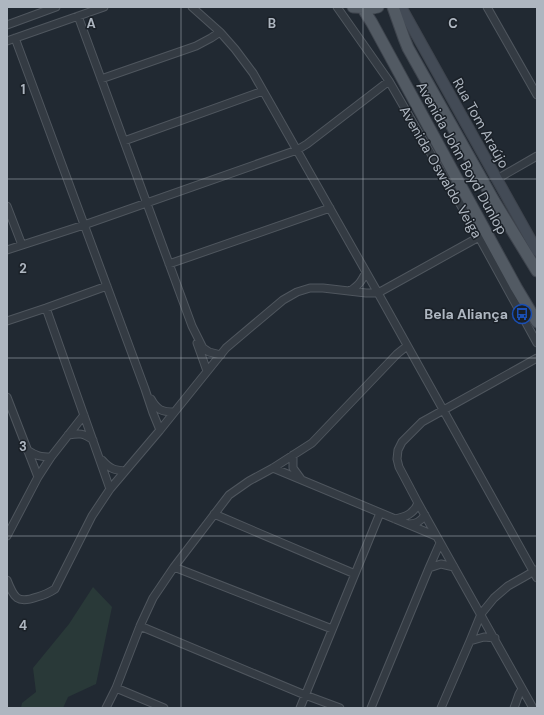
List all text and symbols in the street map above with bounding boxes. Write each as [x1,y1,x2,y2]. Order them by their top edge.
text: A [86,15,96,32]
text: B [268,15,276,32]
text: C [448,15,458,32]
street label: Rua Tom Araújo [449,75,513,171]
street label: Avenida John Boyd Dunlop [412,78,512,238]
text: 1 [21,81,25,98]
street label: Avenida Oswaldo Veiga [396,103,486,241]
text: 2 [19,260,27,277]
bus stop icon: Bela Aliança [511,303,533,325]
place label: Bela Aliança [424,305,508,323]
text: 3 [19,438,27,455]
text: 4 [19,617,27,634]

